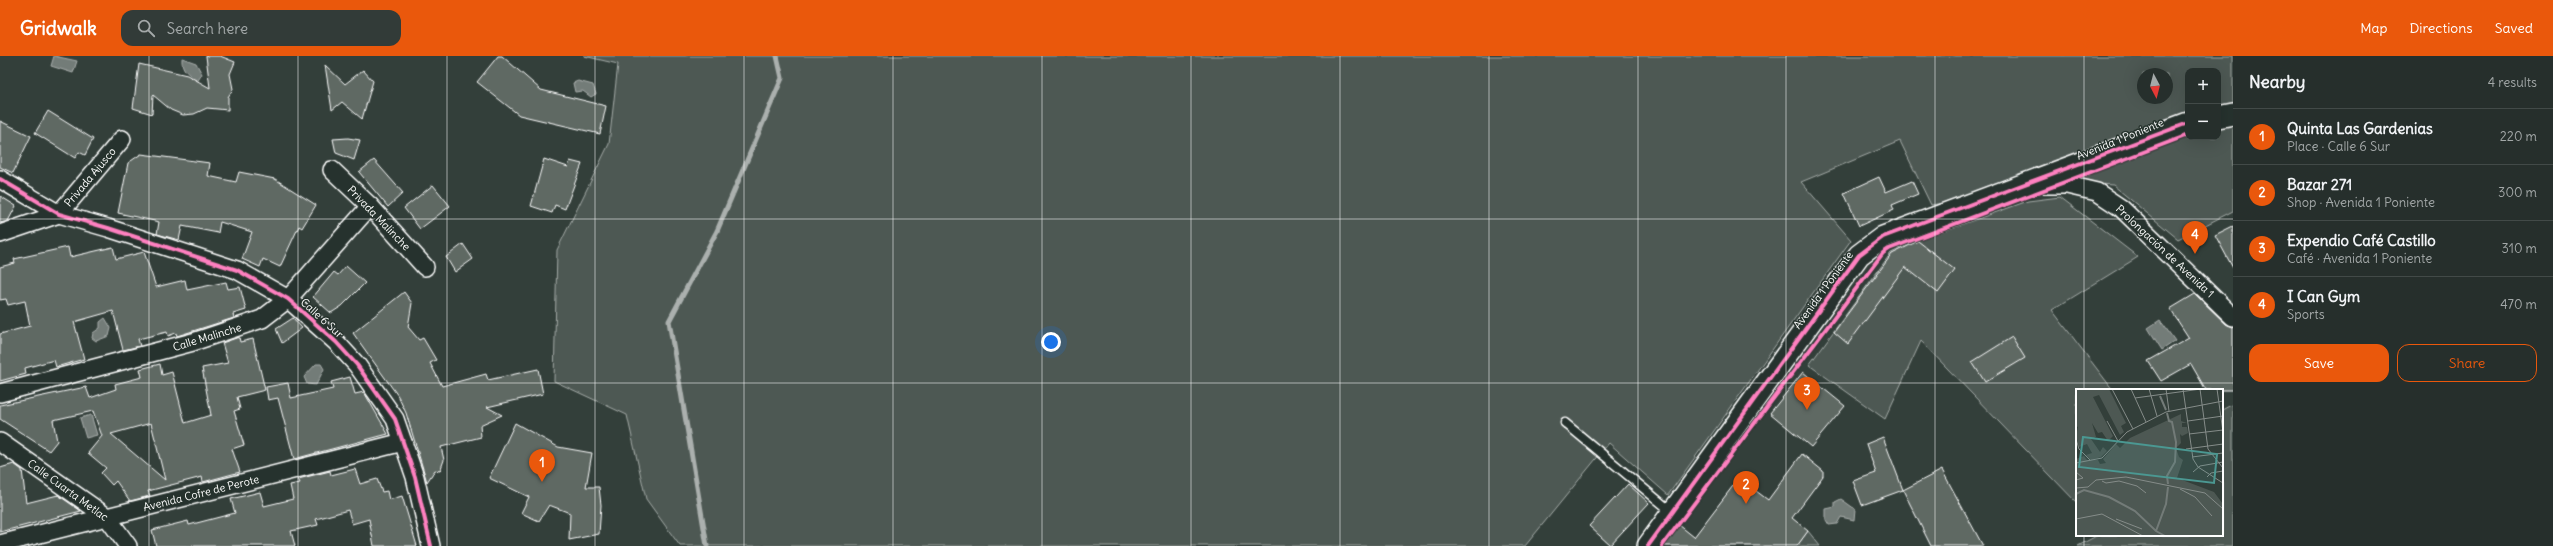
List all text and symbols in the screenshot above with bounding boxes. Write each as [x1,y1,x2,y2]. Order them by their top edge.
search box [121,10,401,46]
text: Gridwalk [20,16,97,40]
icon: search [135,17,157,39]
text: Search here [167,19,248,38]
text: Map [2360,19,2387,37]
text: Directions [2409,19,2473,37]
text: Saved [2495,19,2533,37]
north arrow [2137,68,2173,104]
map controls [2185,68,2221,140]
button: + [2185,68,2221,104]
text: Nearby [2249,71,2305,93]
text: 4 results [2488,74,2537,91]
button: − [2185,104,2221,140]
street label: Avenida 1 Poniente [2074,115,2166,163]
text: Quinta Las Gardenias [2287,119,2433,138]
text: 1 [2259,128,2265,145]
text: 220 m [2500,128,2537,145]
text: Place · Calle 6 Sur [2287,138,2390,155]
street label: Privada Ajusco [61,145,119,209]
text: Bazar 271 [2287,175,2352,194]
street label: Privada Malinche [345,183,414,253]
text: 2 [2258,184,2266,201]
text: 300 m [2498,184,2537,201]
text: Shop · Avenida 1 Poniente [2287,194,2435,211]
street label: Prolongación de Avenida 1 [2113,202,2217,300]
pin: 4 [2182,221,2208,254]
text: Expendio Café Castillo [2287,231,2436,250]
text: 3 [2258,240,2266,257]
text: 310 m [2502,240,2537,257]
street label: Avenida 1 Poniente [1790,248,1856,332]
text: Café · Avenida 1 Poniente [2287,250,2432,267]
text: I Can Gym [2287,287,2360,306]
street label: Calle 6 Sur [298,295,347,341]
text: 4 [2258,296,2266,313]
text: 470 m [2500,296,2537,313]
text: Sports [2287,306,2325,323]
street label: Calle Malinche [171,320,243,354]
your location [1041,332,1061,352]
button: Save [2249,344,2389,382]
button: Share [2397,344,2537,382]
pin: 3 [1794,377,1820,410]
inset map [2076,389,2223,536]
pin: 1 [529,449,555,482]
street label: Calle Cuarta Metlac [25,456,111,524]
pin: 2 [1733,471,1759,504]
street label: Avenida Cofre de Perote [142,472,261,514]

